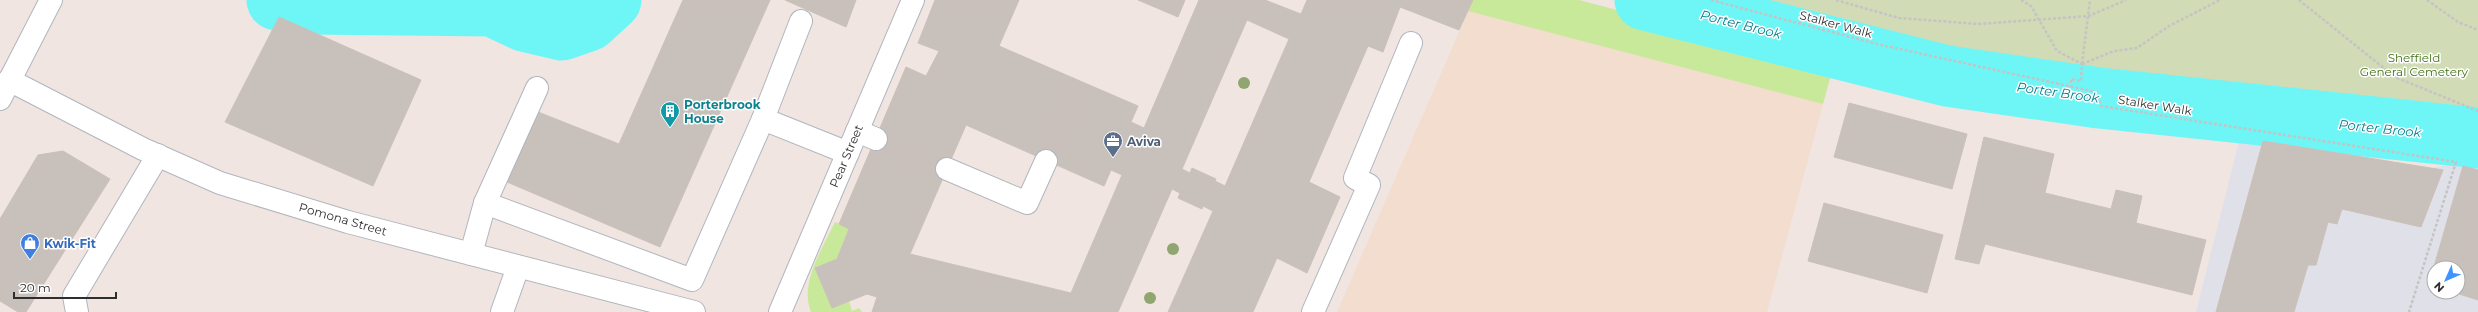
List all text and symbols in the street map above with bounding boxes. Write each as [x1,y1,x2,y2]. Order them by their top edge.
water label: Porter Brook [1699,6,1784,42]
street label: Stalker Walk [1798,7,1875,41]
park label: Sheffield General Cemetery [2360,50,2469,79]
water label: Porter Brook [2016,78,2102,106]
street label: Stalker Walk [2117,92,2194,118]
place label: Porterbrook House [684,97,761,126]
building icon: Porterbrook House [659,100,681,128]
water label: Porter Brook [2338,116,2423,140]
street label: Pear Street [826,122,866,190]
office icon: Aviva [1102,130,1124,158]
place label: Aviva [1126,134,1161,149]
street label: Pomona Street [297,199,389,239]
shop icon: Kwik-Fit [19,232,41,260]
place label: Kwik-Fit [44,236,97,251]
north arrow [2426,260,2466,300]
scale bar [14,274,116,300]
text: N [2431,279,2447,295]
text: 20 m [20,280,51,295]

